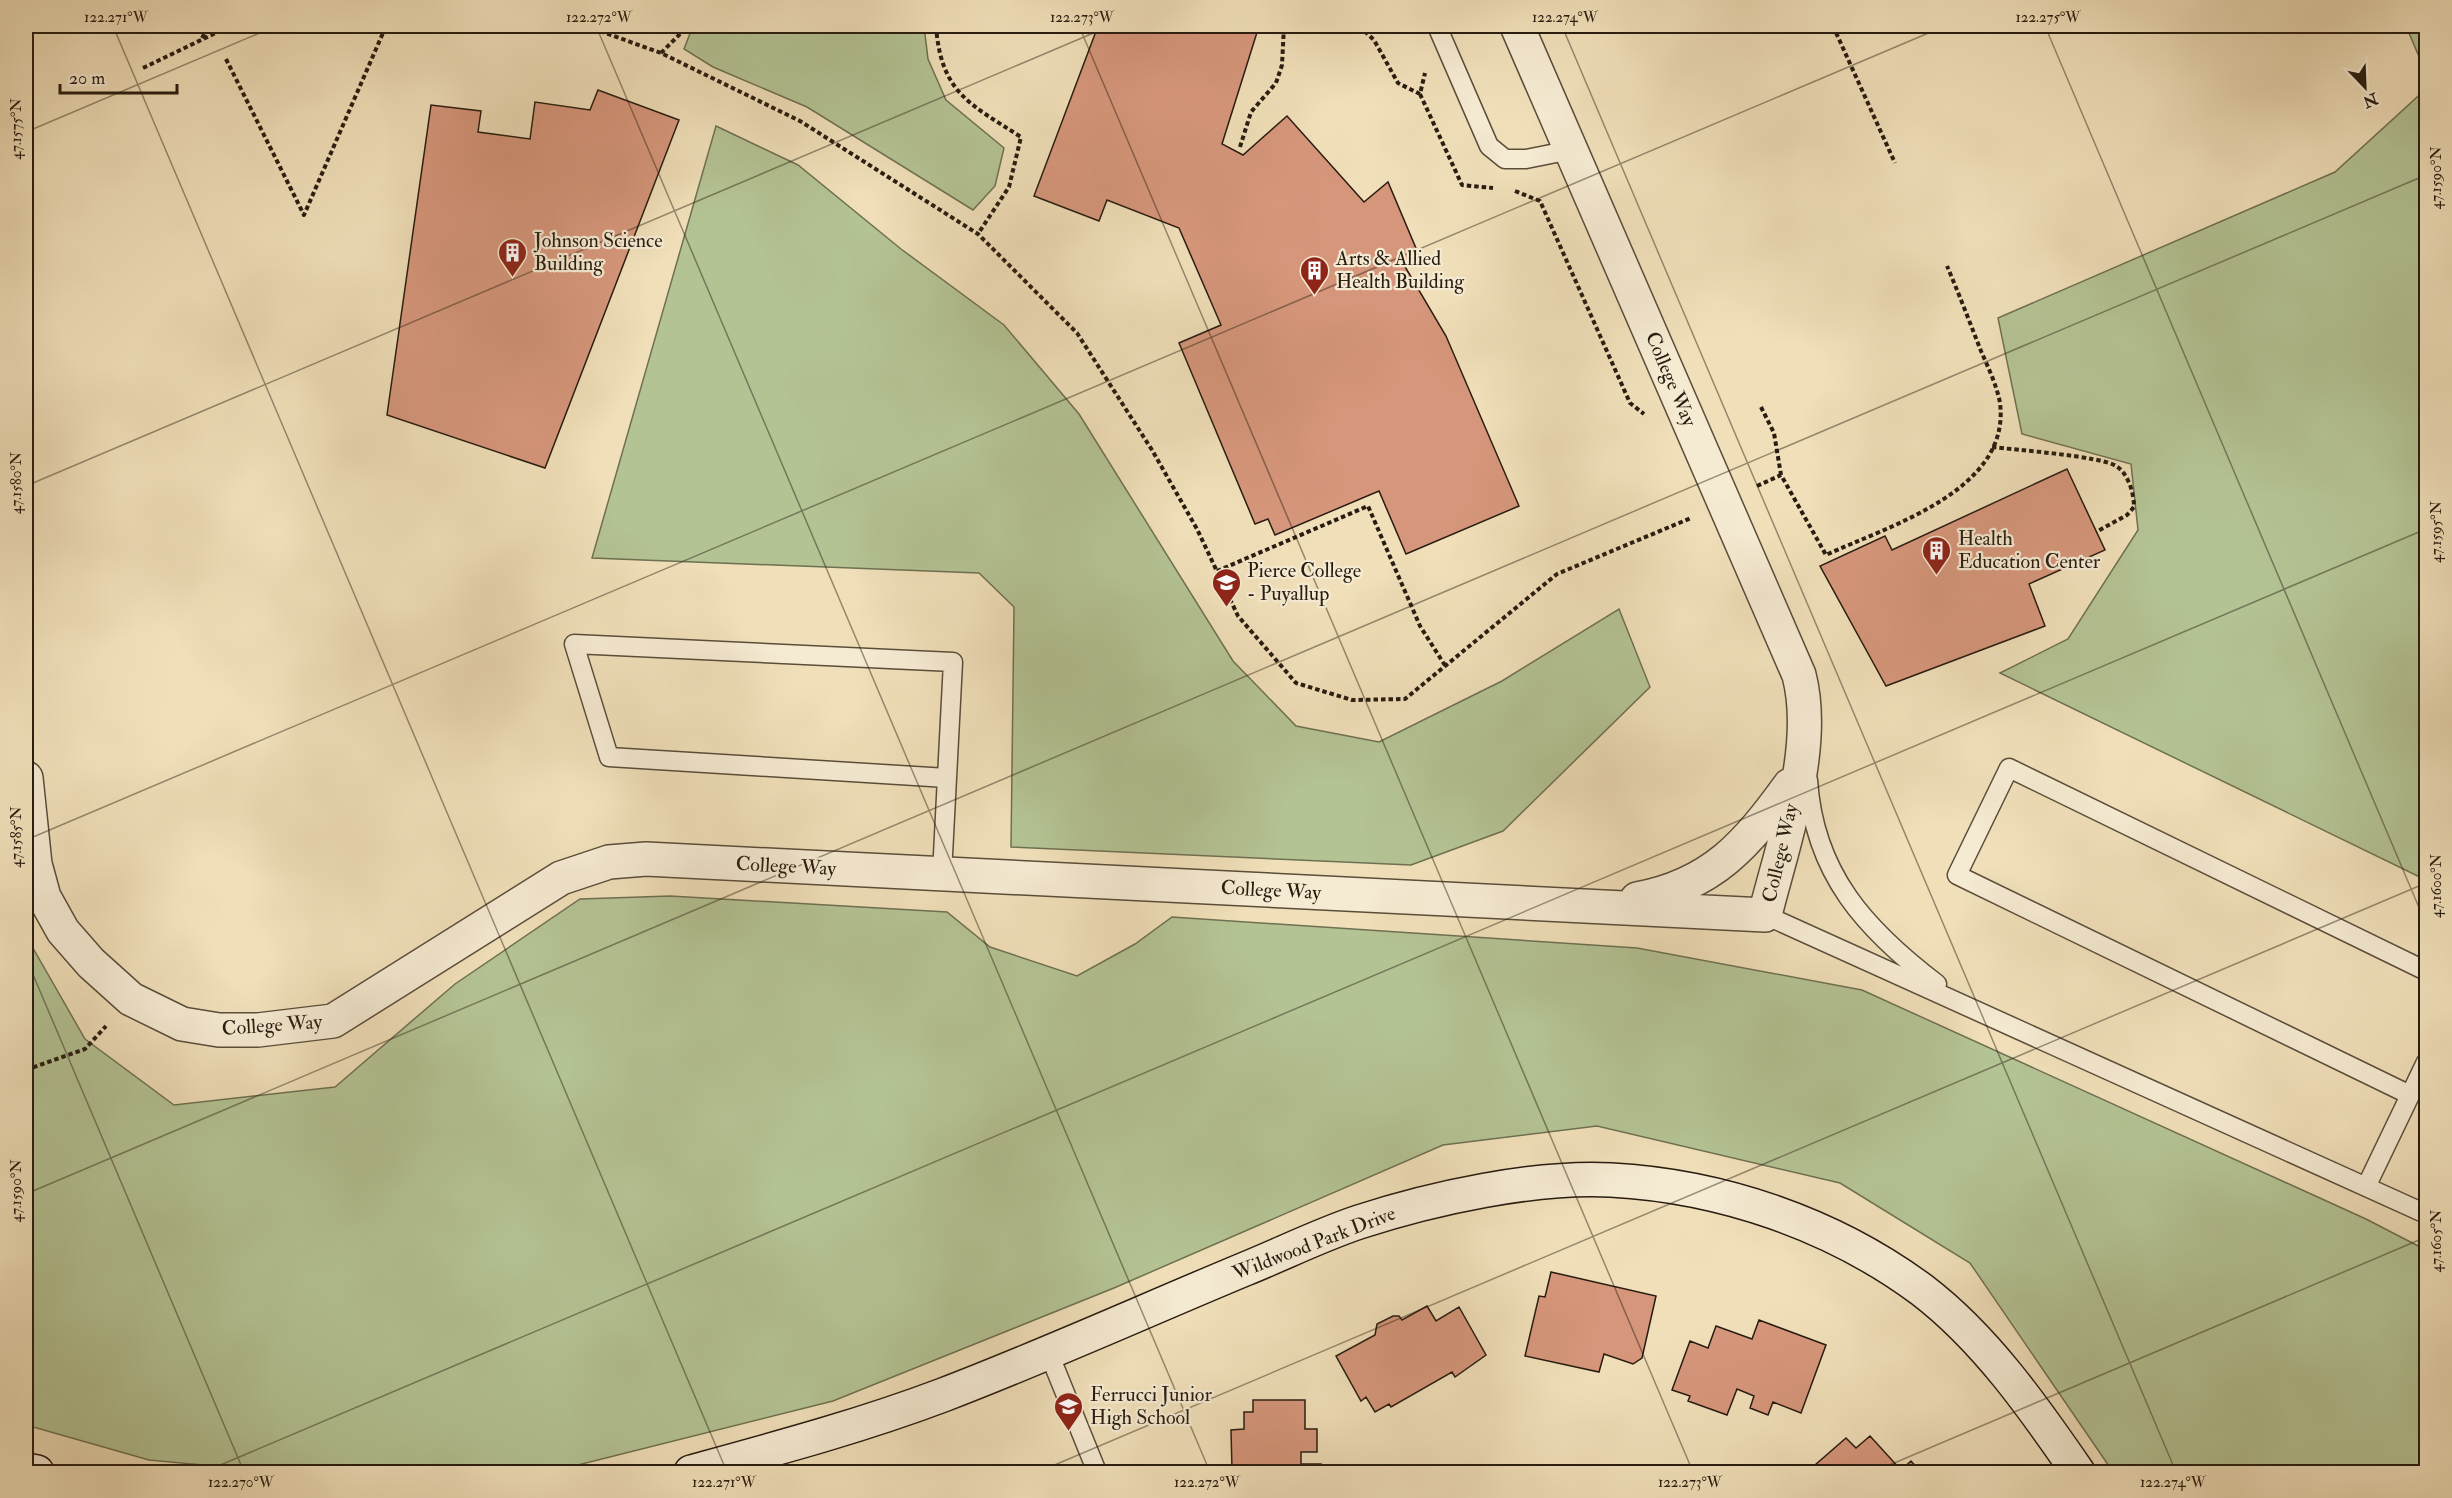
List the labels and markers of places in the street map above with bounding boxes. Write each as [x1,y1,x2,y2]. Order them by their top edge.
place label: Johnson Science Building [533,228,663,276]
building icon: Johnson Science Building [497,236,529,278]
place label: Arts & Allied Health Building [1335,246,1465,294]
building icon: Arts & Allied Health Building [1299,254,1331,296]
place label: Health Education Center [1958,526,2101,574]
building icon: Health Education Center [1921,534,1953,576]
place label: Pierce College - Puyallup [1247,558,1361,607]
school or university icon: Pierce College - Puyallup [1210,566,1242,608]
place label: Ferrucci Junior High School [1090,1382,1212,1430]
school or university icon: Ferrucci Junior High School [1053,1390,1085,1432]

